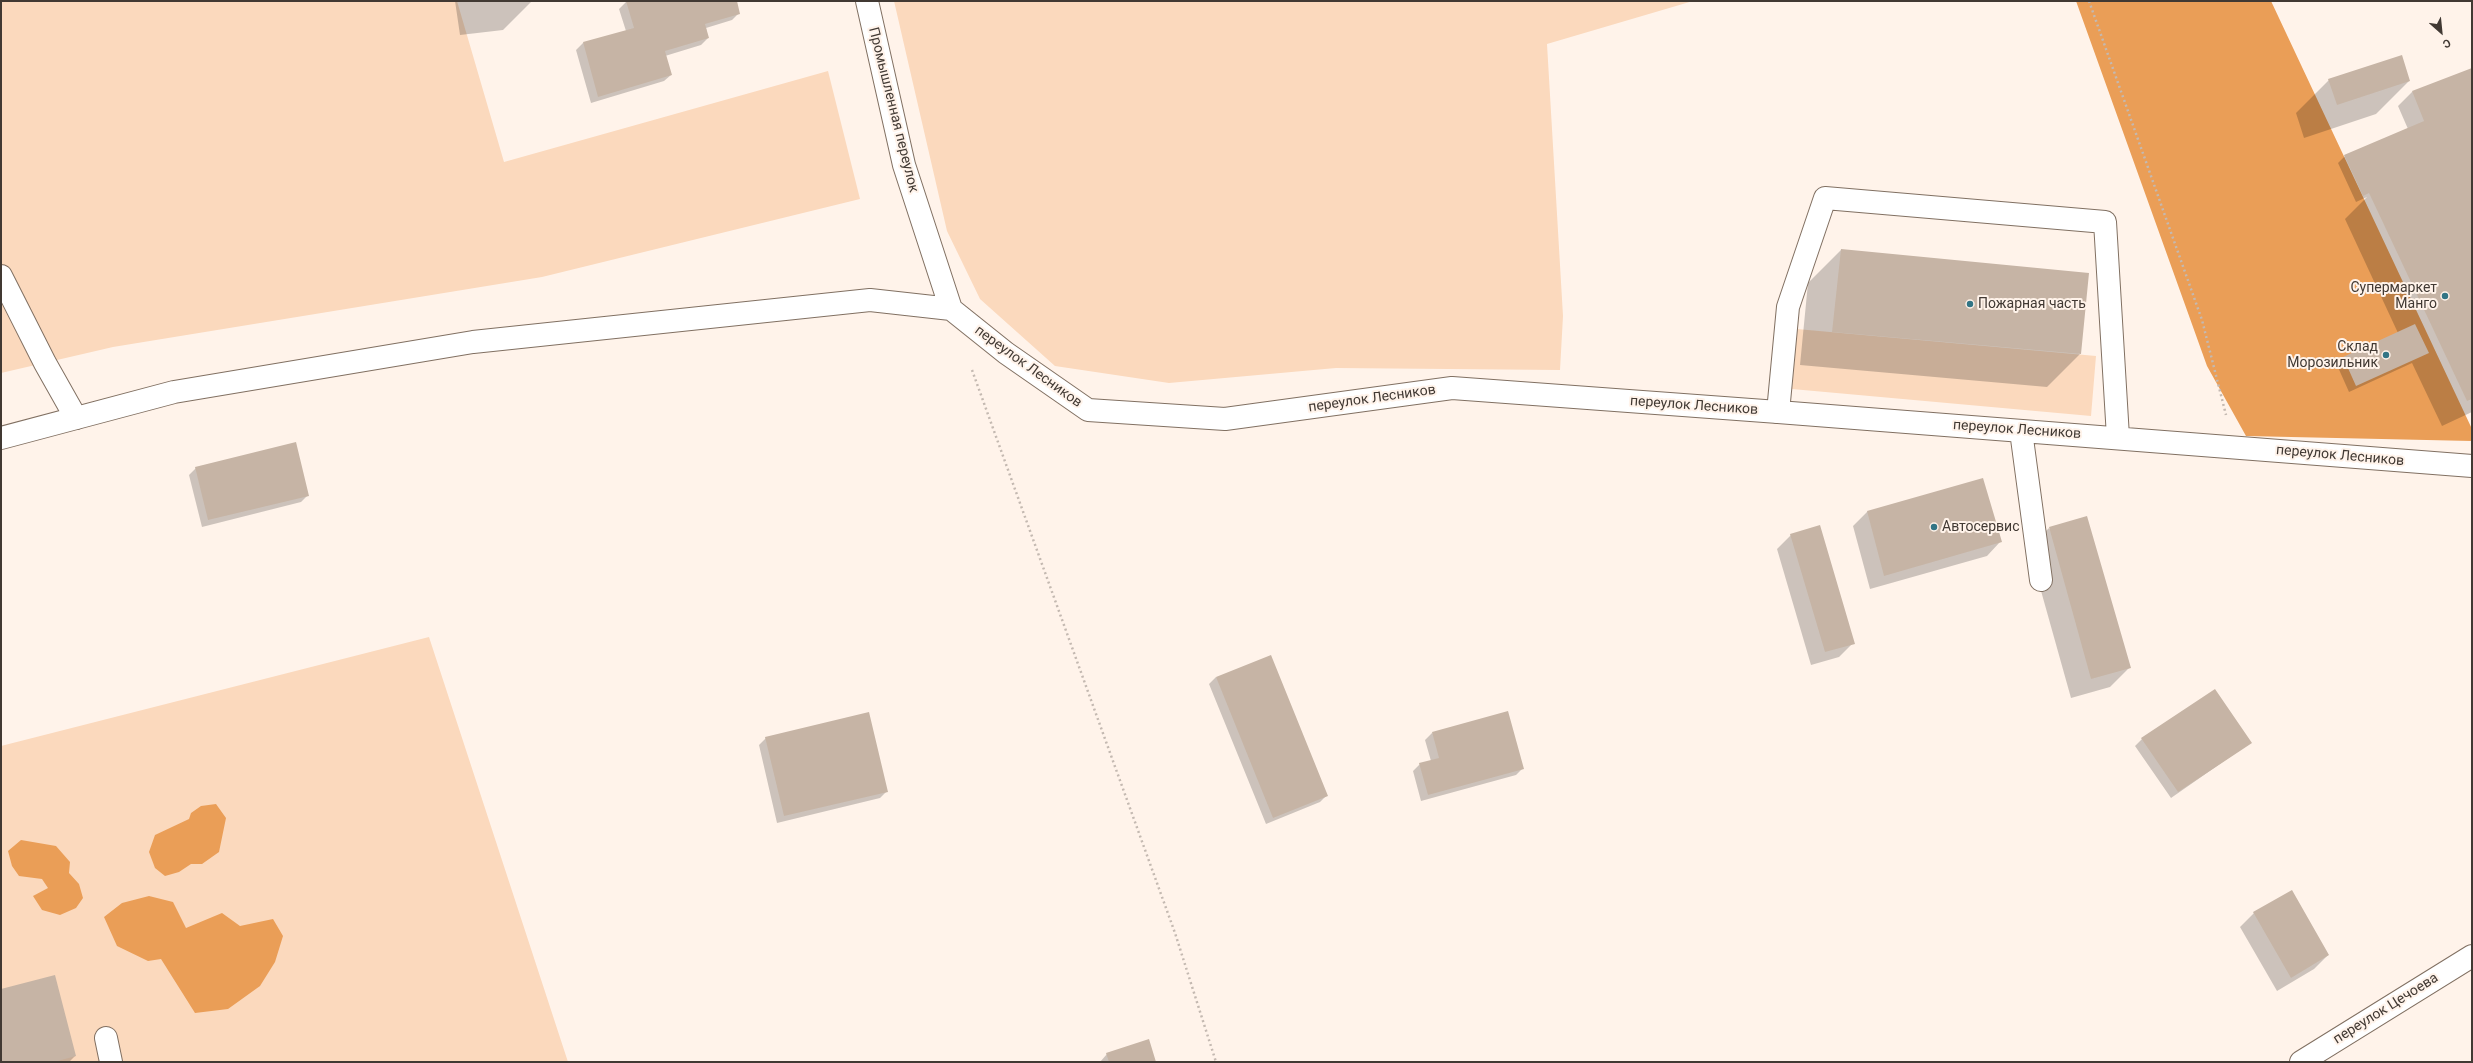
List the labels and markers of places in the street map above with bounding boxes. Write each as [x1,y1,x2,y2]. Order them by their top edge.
place label: Супермаркет Манго [2350,280,2437,312]
marker: Супермаркет Манго [2440,291,2450,301]
place label: Пожарная часть [1978,296,2086,312]
marker: Пожарная часть [1965,299,1975,309]
place label: Склад Морозильник [2287,339,2378,372]
marker: Склад Морозильник [2381,350,2391,360]
place label: Автосервис [1942,519,2020,535]
marker: Автосервис [1929,522,1939,532]

